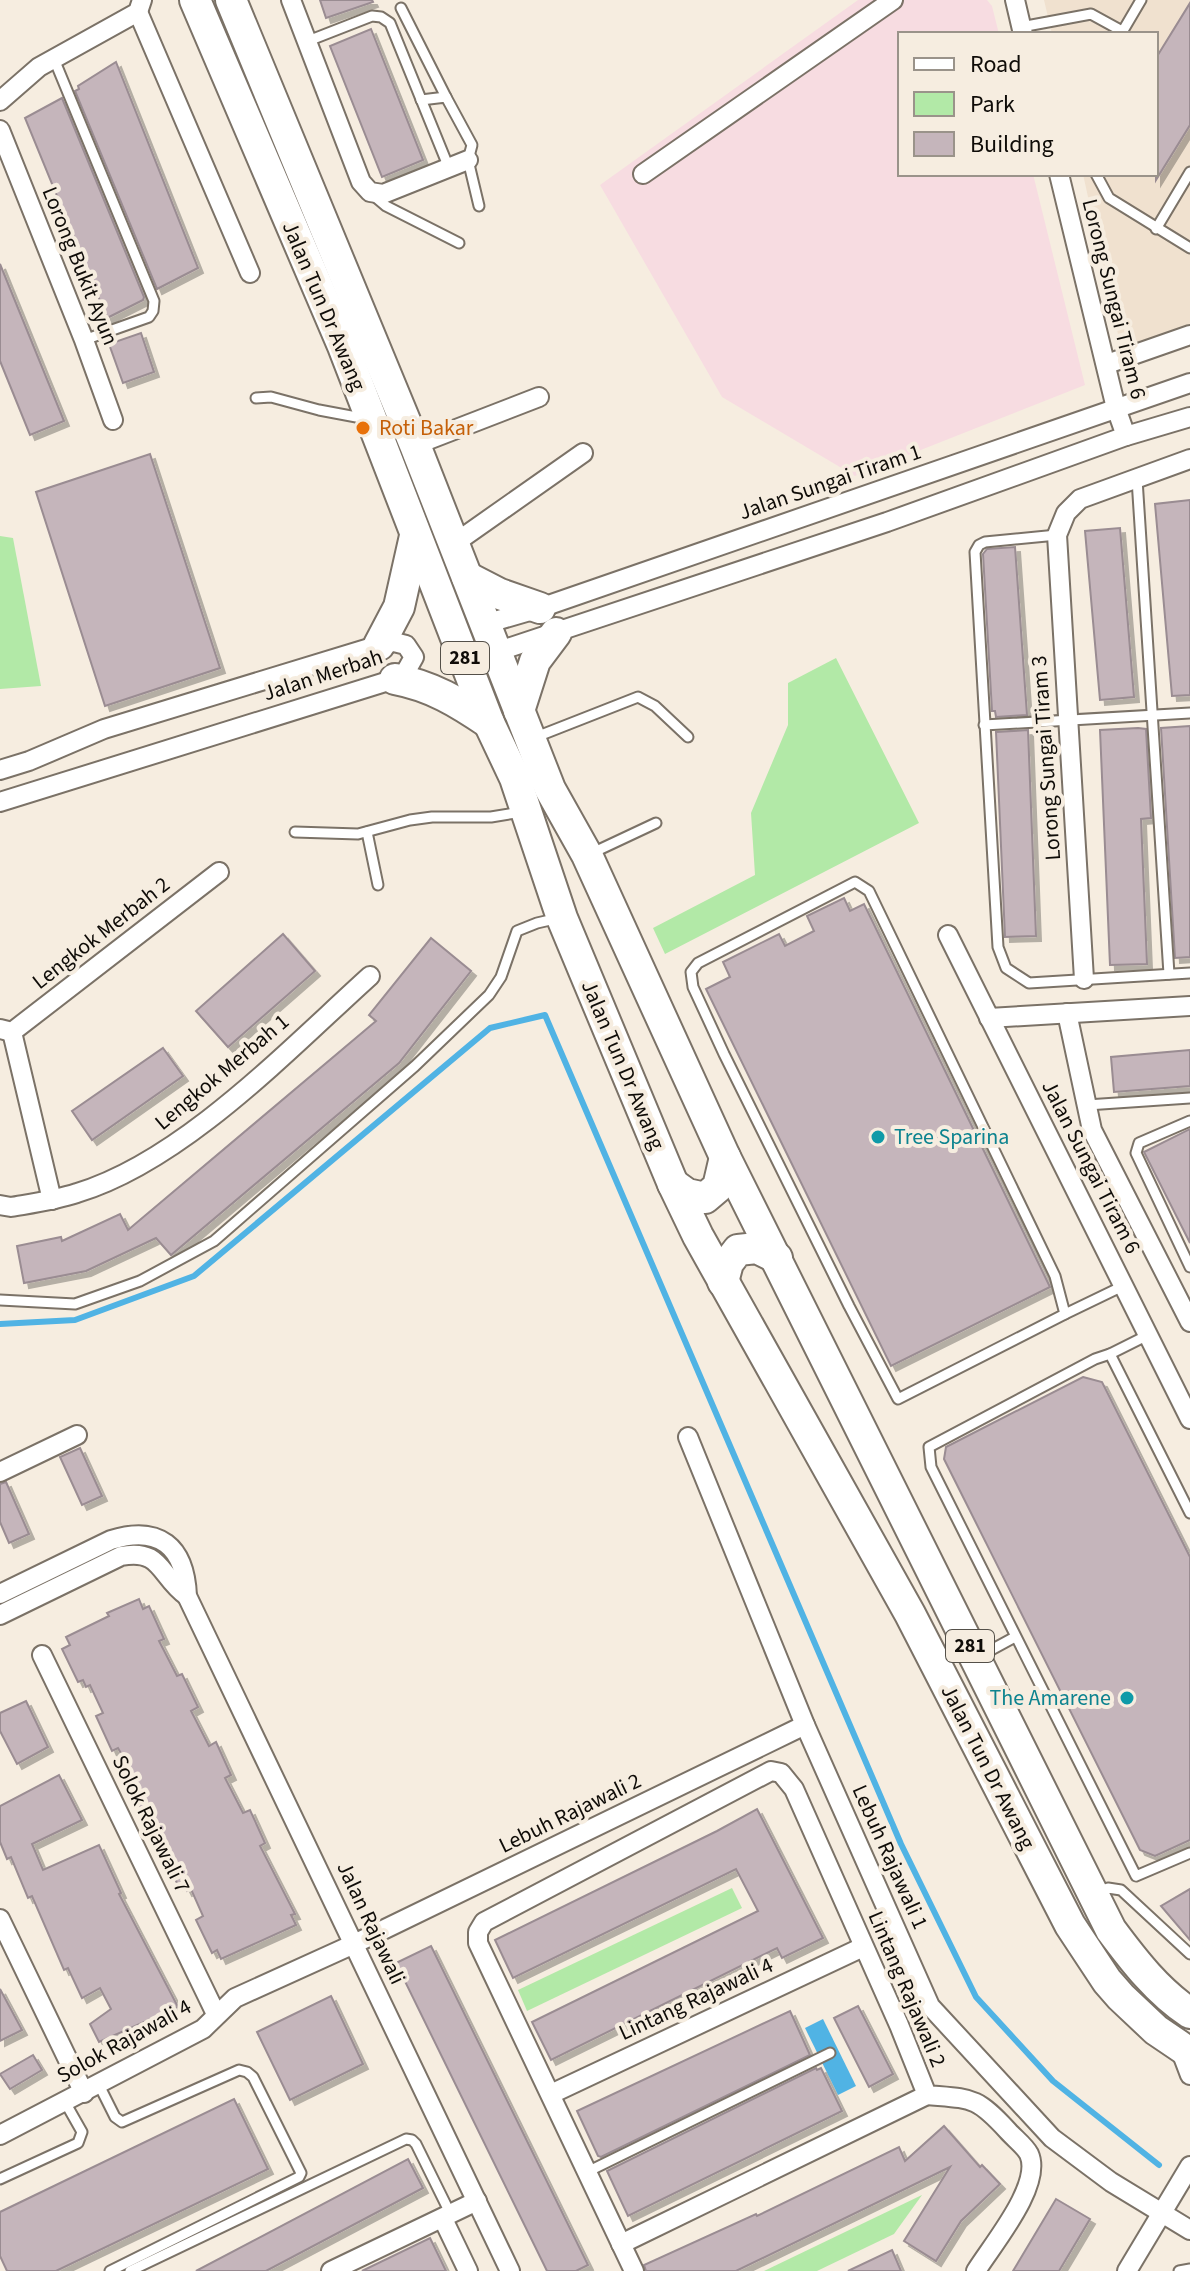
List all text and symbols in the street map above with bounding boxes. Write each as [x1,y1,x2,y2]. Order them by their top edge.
legend [898,32,1158,176]
text: Road [970,47,1022,82]
text: Park [970,87,1015,122]
text: Building [970,127,1054,162]
street label: Lorong Bukit Ayun [34,182,126,350]
street label: Lorong Sungai Tiram 6 [1074,195,1154,403]
street label: Jalan Tun Dr Awang [274,216,374,396]
place label: Roti Bakar [379,412,474,444]
marker: Roti Bakar [354,419,372,437]
street label: Jalan Sungai Tiram 1 [734,436,926,528]
street label: Jalan Merbah [259,641,387,709]
road number: 281 [441,642,489,674]
street label: Lorong Sungai Tiram 3 [1023,654,1069,862]
street label: Lengkok Merbah 2 [25,869,177,997]
street label: Jalan Tun Dr Awang [573,975,673,1155]
street label: Lengkok Merbah 1 [148,1006,296,1138]
street label: Jalan Sungai Tiram 6 [1033,1075,1149,1259]
place label: Tree Sparina [894,1121,1009,1153]
marker: Tree Sparina [869,1128,887,1146]
road number: 281 [946,1630,994,1662]
street label: Jalan Tun Dr Awang [933,1679,1043,1855]
place label: The Amarene [989,1682,1111,1714]
marker: The Amarene [1118,1689,1136,1707]
street label: Solok Rajawali 7 [104,1750,198,1898]
street label: Lebuh Rajawali 2 [493,1765,647,1861]
street label: Lebuh Rajawali 1 [844,1780,936,1934]
street label: Jalan Rajawali [328,1856,414,1990]
street label: Lintang Rajawali 2 [860,1906,954,2072]
street label: Lintang Rajawali 4 [614,1949,778,2049]
street label: Solok Rajawali 4 [51,1991,197,2091]

